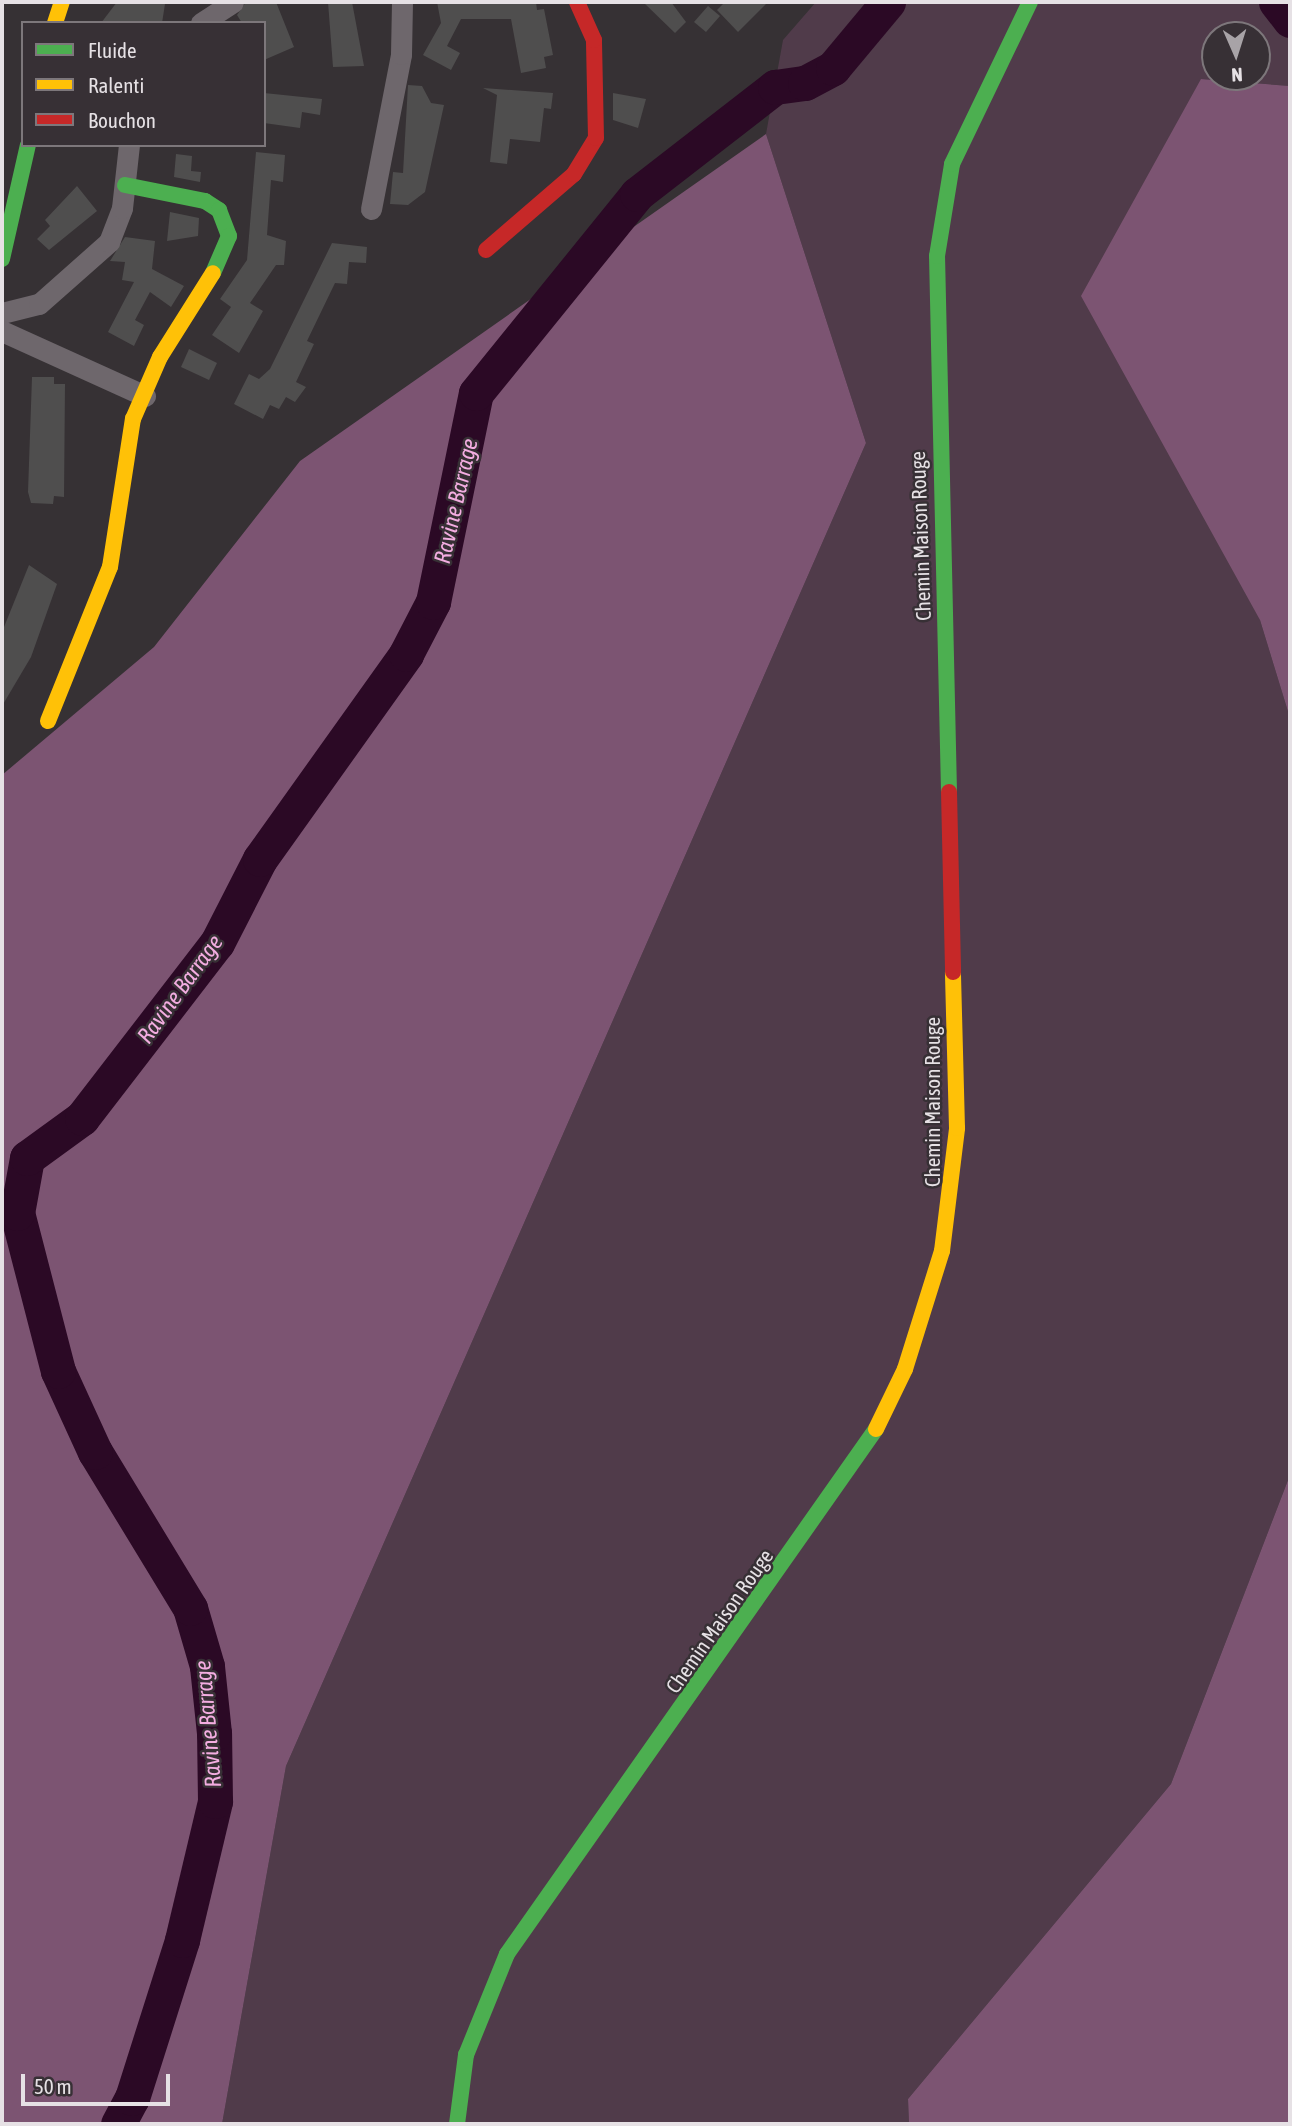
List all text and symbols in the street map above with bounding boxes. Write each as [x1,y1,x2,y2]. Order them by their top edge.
legend [21,21,266,147]
north arrow [1201,21,1271,91]
text: Fluide [88,38,137,62]
text: N [1231,64,1243,86]
text: Ralenti [88,73,144,97]
text: Bouchon [88,108,156,132]
water label: Ravine Barrage [428,436,484,566]
street label: Chemin Maison Rouge [904,451,936,621]
water label: Ravine Barrage [131,929,229,1049]
street label: Chemin Maison Rouge [919,1017,945,1187]
street label: Chemin Maison Rouge [660,1544,778,1698]
water label: Ravine Barrage [189,1659,227,1789]
scale bar [24,2060,173,2104]
text: 50 m [34,2074,72,2098]

